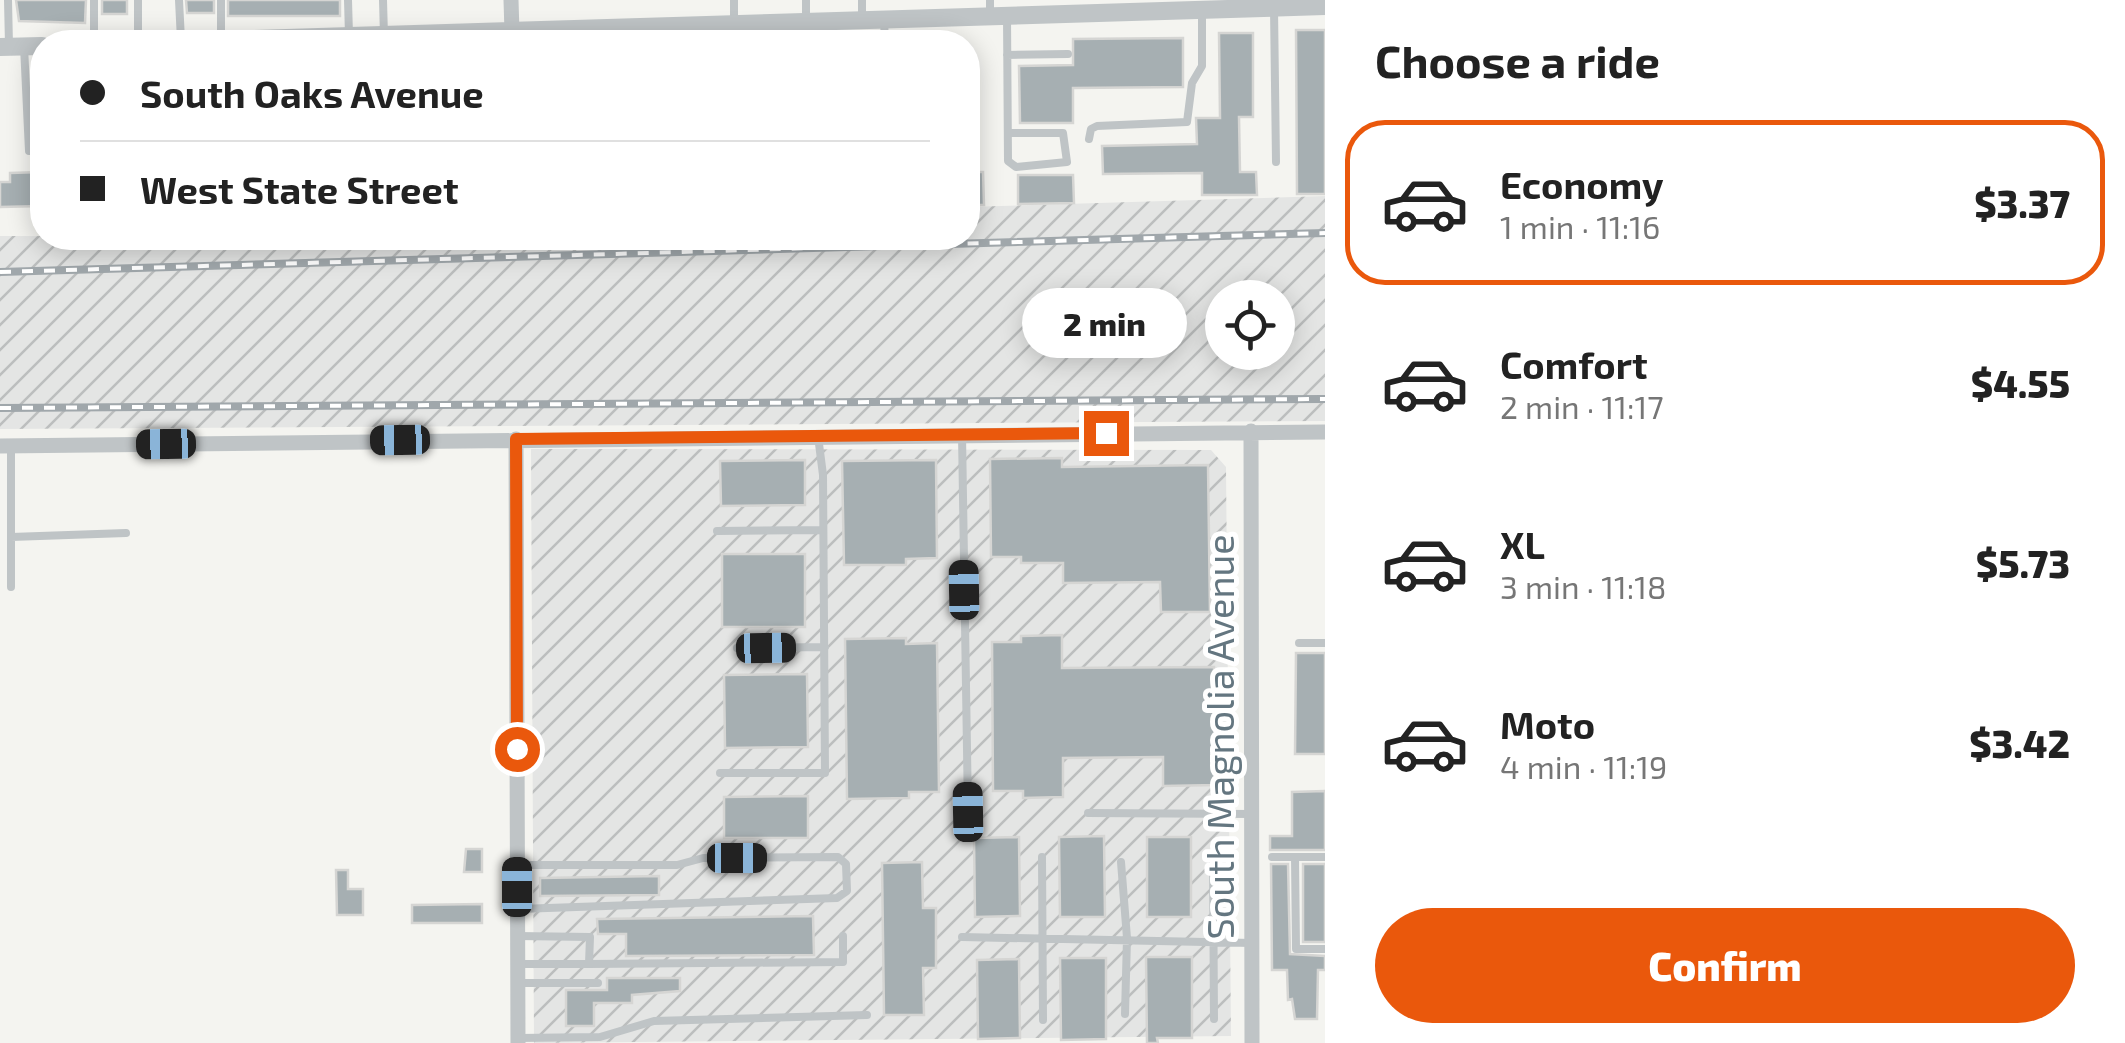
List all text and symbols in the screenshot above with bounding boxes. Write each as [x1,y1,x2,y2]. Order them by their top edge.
text: Choose a ride [1375,33,1660,87]
text: South Oaks Avenue [140,70,484,116]
icon: car [1380,158,1470,248]
text: Economy [1500,161,1664,207]
text: West State Street [140,166,459,212]
text: $3.37 [1974,180,2070,226]
text: 1 min · 11:16 [1500,207,1660,245]
map controls [1205,280,1295,370]
button: locate [1205,280,1295,370]
callout: 2 min [1024,288,1188,358]
text: 2 min [1063,304,1146,342]
icon: car [1380,338,1470,428]
text: Comfort [1500,341,1648,387]
text: $4.55 [1971,360,2070,406]
text: 2 min · 11:17 [1500,387,1664,425]
route end [1084,411,1129,456]
car [370,424,430,456]
car [136,428,196,460]
icon: car [1380,518,1470,608]
text: XL [1500,521,1545,567]
street label: South Magnolia Avenue [1196,534,1242,940]
text: $5.73 [1976,540,2070,586]
car [948,560,980,620]
text: 3 min · 11:18 [1500,567,1667,605]
car [736,632,796,664]
icon: car [1380,698,1470,788]
text: Moto [1500,701,1595,747]
text: $3.42 [1969,720,2070,766]
route start [495,727,540,772]
text: 4 min · 11:19 [1500,747,1667,785]
car [952,782,984,842]
car [707,843,767,873]
car [502,857,532,917]
button: Confirm [1375,908,2075,1023]

